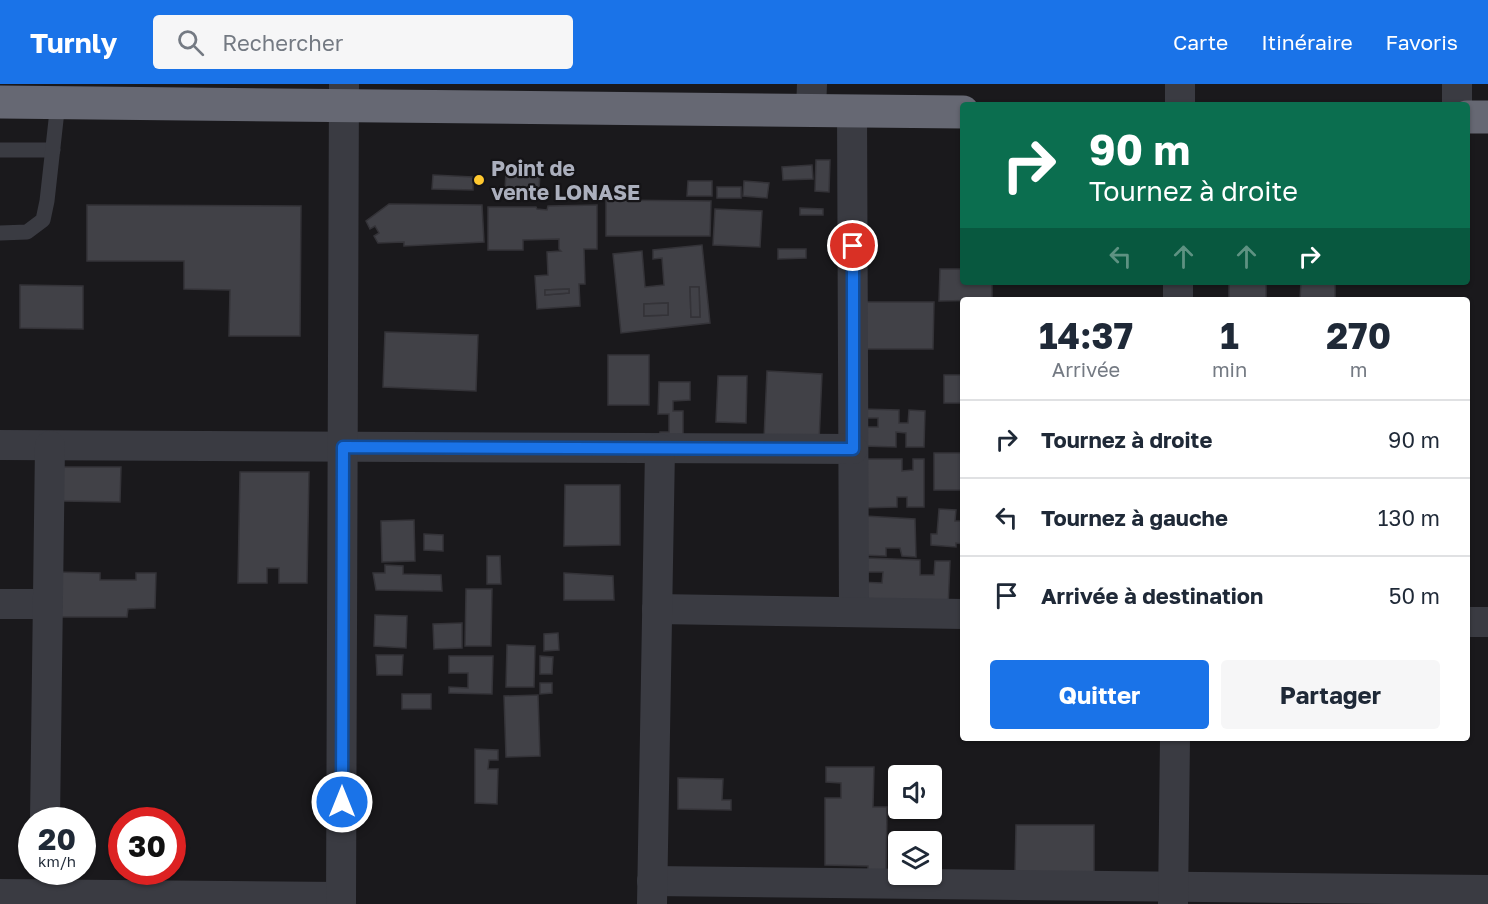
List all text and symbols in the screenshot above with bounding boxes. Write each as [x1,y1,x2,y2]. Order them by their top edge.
search box [153,15,573,69]
text: Turnly [30,26,117,59]
icon: search [174,26,207,59]
text: Rechercher [222,29,343,56]
text: Carte [1173,29,1228,55]
text: Itinéraire [1261,29,1353,55]
text: Favoris [1386,29,1458,55]
text: 90 m [1089,124,1190,174]
icon: right [990,126,1068,204]
place label: Point de vente LONASE [491,155,640,205]
marker: Point de vente LONASE [472,173,486,187]
text: Tournez à droite [1089,175,1298,207]
pin [827,220,878,271]
icon: arrive [836,229,869,262]
icon: left [1104,240,1137,273]
icon: ahead [1167,240,1200,273]
icon: ahead [1230,240,1263,273]
icon: right [1293,240,1326,273]
text: 14:37 [1039,314,1133,357]
text: 1 [1220,314,1239,357]
text: 270 [1326,314,1391,357]
text: Arrivée [1052,357,1120,381]
text: min [1212,357,1247,381]
text: m [1350,357,1367,381]
icon: right [990,423,1023,456]
text: Tournez à droite [1041,426,1212,453]
text: 90 m [1388,426,1440,453]
icon: left [990,501,1023,534]
text: Tournez à gauche [1041,504,1228,531]
text: 130 m [1378,504,1440,531]
icon: arrive [990,579,1023,612]
text: Arrivée à destination [1041,582,1263,609]
text: 50 m [1389,582,1440,609]
button: Quitter [990,660,1209,729]
button: Partager [1221,660,1440,729]
map controls [888,765,942,885]
button: sound [888,765,942,819]
position arrow [310,770,374,834]
speed limit sign: 30 [108,807,186,885]
text: 20 [38,821,76,857]
button: layers [888,831,942,885]
text: km/h [38,852,76,870]

